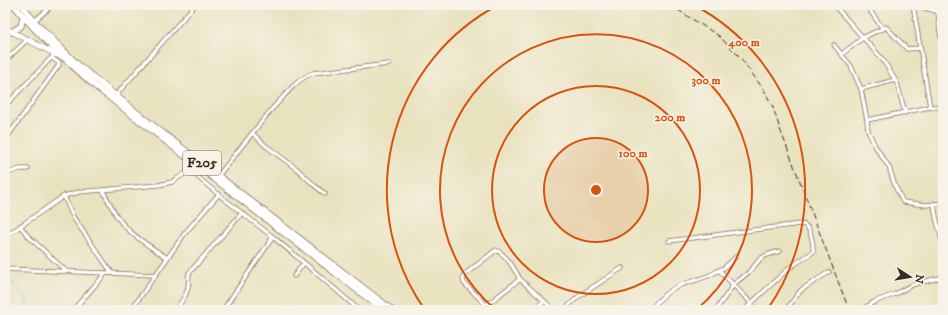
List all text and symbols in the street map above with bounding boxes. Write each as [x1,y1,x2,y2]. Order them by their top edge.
text: 400 m [727,35,760,50]
text: 300 m [692,73,720,88]
text: 200 m [655,110,685,125]
text: 100 m [619,146,647,161]
road number: F205 [183,151,221,175]
centre of rings [589,183,603,197]
north arrow [890,257,930,297]
text: N [911,273,927,285]

